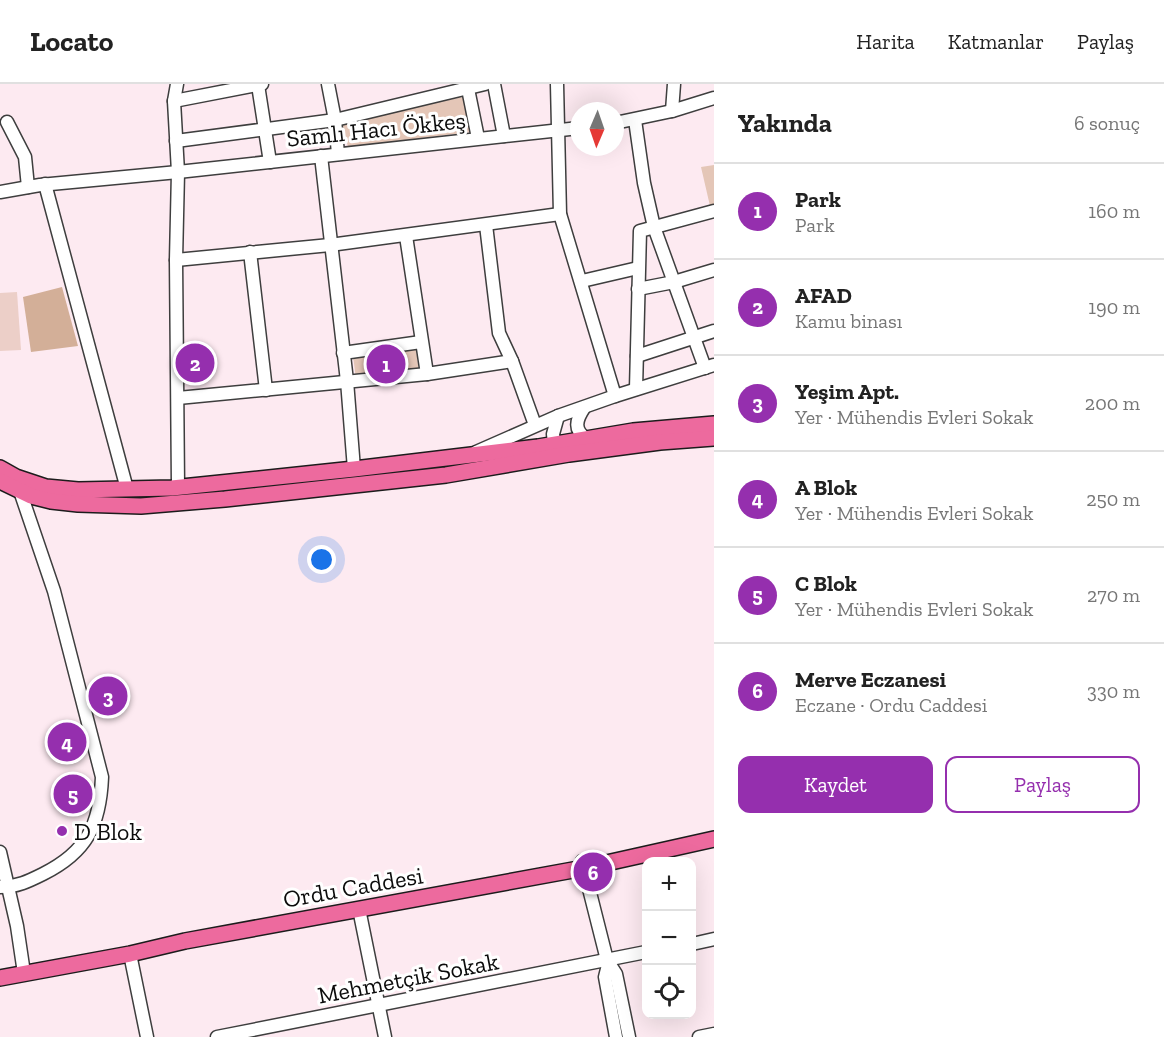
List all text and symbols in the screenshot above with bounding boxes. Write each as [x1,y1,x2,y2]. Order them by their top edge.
text: Locato [30,25,113,58]
text: Harita [856,29,915,54]
text: Katmanlar [948,29,1044,54]
text: Paylaş [1077,29,1134,54]
north arrow [570,102,624,156]
street label: Samlı Hacı Ökkeş [285,105,467,153]
text: Yakında [738,107,832,139]
text: 6 sonuç [1074,111,1140,135]
text: Park [795,186,841,213]
text: 1 [753,199,762,223]
text: 160 m [1088,199,1140,223]
text: Park [795,213,835,237]
text: AFAD [795,282,852,309]
text: 2 [752,295,763,319]
text: 190 m [1088,295,1140,319]
text: Kamu binası [795,309,902,333]
pin: 2 [176,340,214,386]
pin: 1 [366,342,406,386]
text: Yeşim Apt. [795,378,899,405]
text: 3 [752,391,763,415]
text: 200 m [1085,391,1140,415]
text: Yer · Mühendis Evleri Sokak [795,405,1033,429]
text: A Blok [795,474,857,501]
text: 4 [752,487,763,511]
text: 250 m [1086,487,1140,511]
text: Yer · Mühendis Evleri Sokak [795,501,1033,525]
your location [307,545,336,574]
text: C Blok [795,570,857,597]
text: 5 [752,583,763,607]
text: 270 m [1087,583,1140,607]
text: Yer · Mühendis Evleri Sokak [795,597,1033,621]
text: Merve Eczanesi [795,666,946,693]
pin: 3 [88,674,128,718]
text: 6 [752,679,763,703]
text: 330 m [1087,679,1140,703]
text: Eczane · Ordu Caddesi [795,693,987,717]
pin: 4 [48,720,86,764]
button: Kaydet [738,756,933,813]
button: Paylaş [945,756,1140,813]
pin: 5 [54,772,92,816]
place label: D Blok [74,817,142,846]
marker: D Blok [55,824,69,838]
pin: 6 [574,850,612,894]
map controls [642,857,696,1019]
button: + [642,857,696,911]
street label: Ordu Caddesi [281,860,426,914]
button: − [642,911,696,965]
street label: Mehmetçik Sokak [315,946,501,1010]
button: locate [642,965,696,1019]

